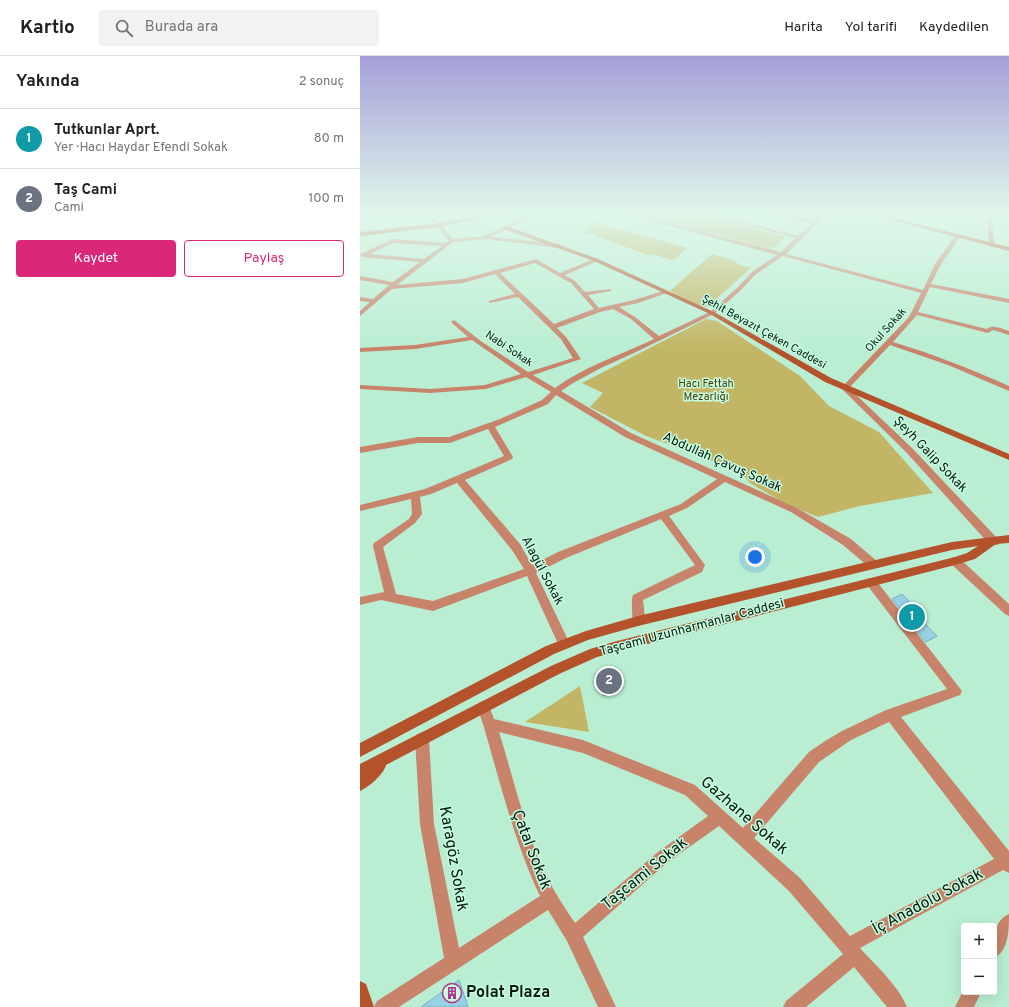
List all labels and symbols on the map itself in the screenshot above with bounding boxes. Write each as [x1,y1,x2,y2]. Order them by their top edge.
street label: Şehit Beyazıt Çeken Caddesi [699,292,829,372]
street label: Okul Sokak [862,305,910,355]
street label: Nabi Sokak [482,328,536,370]
park label: Hacı Fettah Mezarlığı [678,377,734,404]
street label: Şeyh Galip Sokak [890,414,970,496]
street label: Abdullah Çavuş Sokak [660,430,784,496]
street label: Alagül Sokak [517,534,567,608]
your location [745,547,765,567]
street label: Taşcami Uzunharmanlar Caddesi [598,596,786,660]
pin: 1 [899,602,925,632]
pin: 2 [596,666,622,696]
street label: Gazhane Sokak [696,772,792,860]
street label: Karagöz Sokak [434,805,472,913]
street label: Çatal Sokak [507,807,555,893]
street label: Taşcami Sokak [598,833,692,915]
street label: İç Anadolu Sokak [869,864,987,940]
building icon: Polat Plaza [441,982,463,1004]
place label: Polat Plaza [466,983,550,1003]

